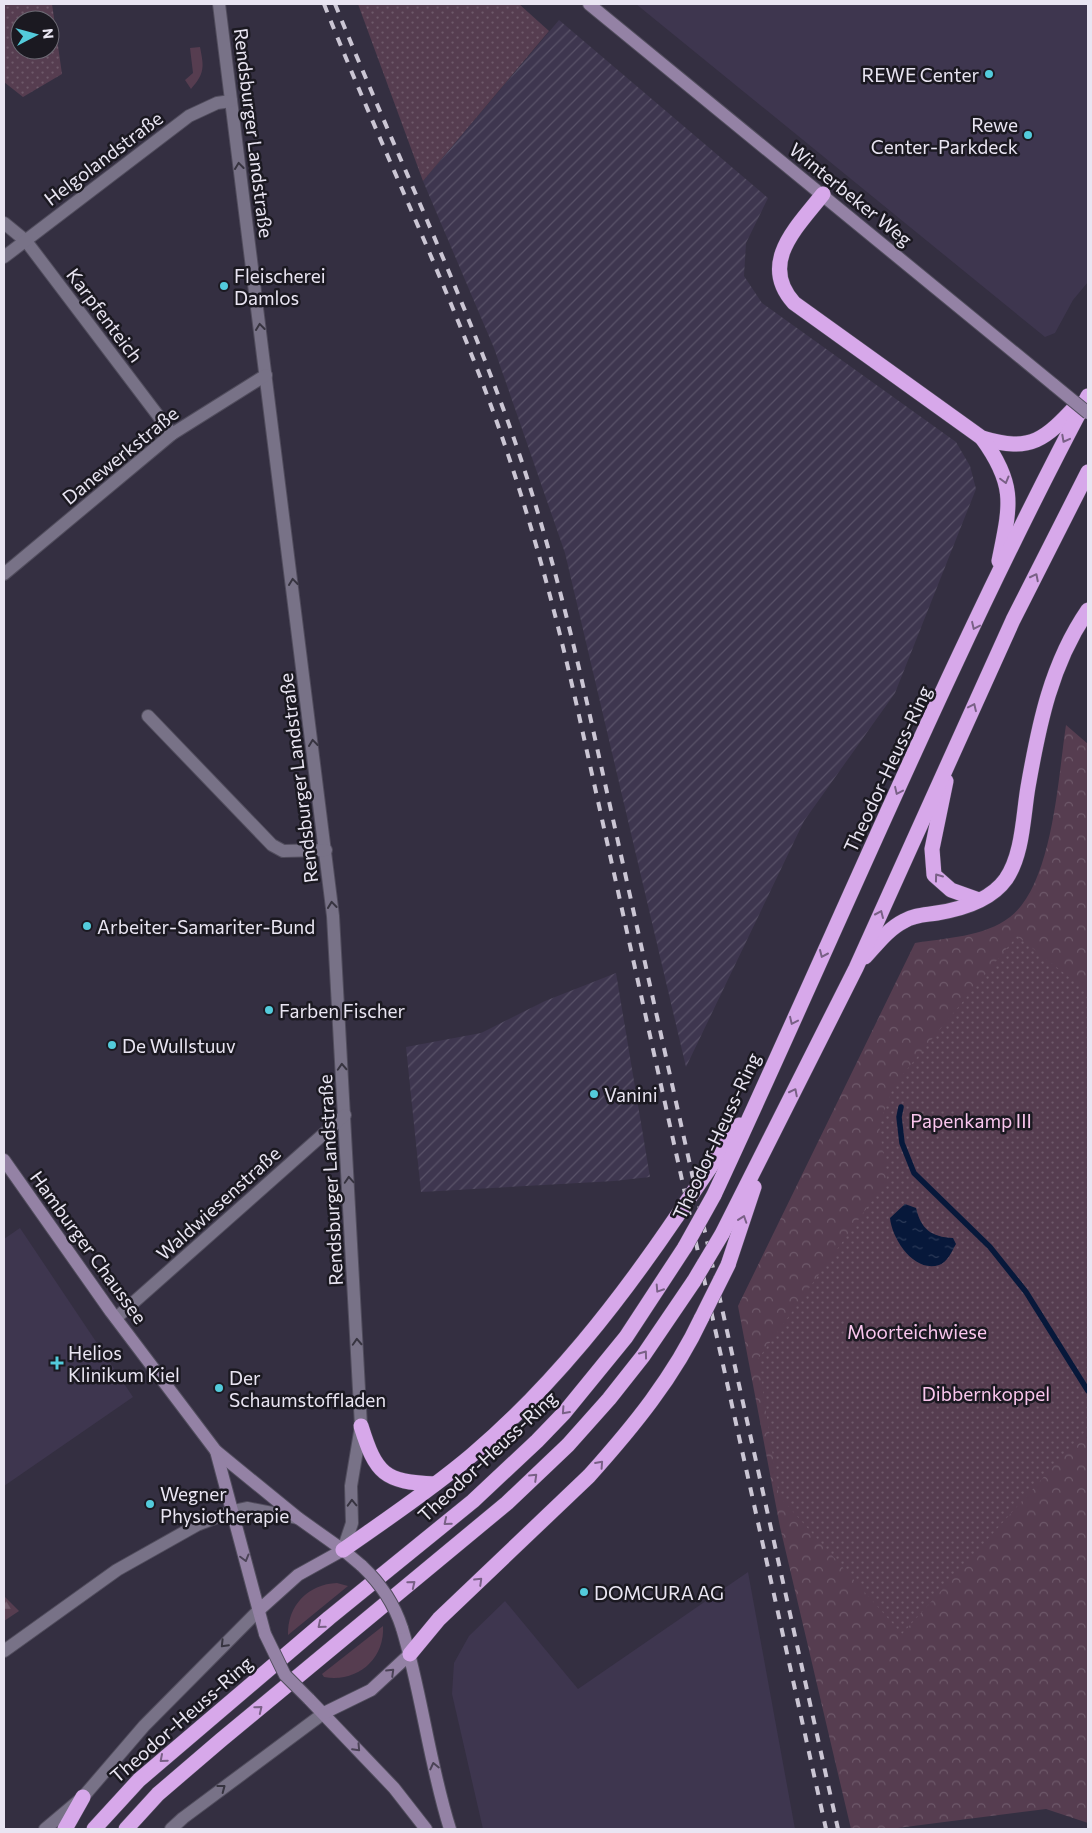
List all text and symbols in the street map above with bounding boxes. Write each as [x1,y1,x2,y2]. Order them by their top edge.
north arrow [10,10,60,60]
text: N [39,27,57,40]
street label: Rendsburger Landstraße [230,27,278,239]
place label: REWE Center [862,63,979,86]
marker: REWE Center [983,68,995,80]
street label: Helgolandstraße [39,106,167,210]
place label: Rewe Center-Parkdeck [871,113,1018,158]
marker: Rewe Center-Parkdeck [1022,129,1034,141]
street label: Winterbeker Weg [785,137,917,251]
one-way arrow [234,162,245,170]
street label: Karpfenteich [62,263,148,367]
place label: Fleischerei Damlos [234,264,326,309]
marker: Fleischerei Damlos [218,280,230,292]
one-way arrow [255,323,266,331]
street label: Danewerkstraße [57,401,183,509]
one-way arrow [1061,434,1071,443]
one-way arrow [1000,476,1010,484]
one-way arrow [1029,573,1039,582]
one-way arrow [288,578,299,586]
one-way arrow [970,621,981,630]
street label: Rendsburger Landstraße [274,672,322,884]
street label: Theodor-Heuss-Ring [838,682,936,856]
one-way arrow [967,703,978,712]
one-way arrow [308,739,318,748]
one-way arrow [895,785,905,794]
one-way arrow [935,873,944,883]
one-way arrow [327,900,338,908]
one-way arrow [873,910,884,919]
place label: Arbeiter-Samariter-Bund [97,915,315,938]
marker: Arbeiter-Samariter-Bund [81,920,93,932]
one-way arrow [819,949,830,958]
place label: Farben Fischer [279,999,406,1022]
marker: Farben Fischer [263,1004,275,1016]
one-way arrow [789,1016,799,1025]
place label: De Wullstuuv [122,1034,236,1057]
marker: De Wullstuuv [106,1039,118,1051]
street label: Theodor-Heuss-Ring [667,1049,765,1223]
one-way arrow [337,1062,348,1070]
street label: Rendsburger Landstraße [313,1074,347,1286]
place label: Vanini [604,1083,658,1106]
marker: Vanini [588,1088,600,1100]
one-way arrow [788,1088,798,1097]
park label: Papenkamp III [910,1109,1032,1132]
street label: Waldwiesenstraße [151,1141,285,1265]
street label: Hamburger Chaussee [26,1166,152,1328]
one-way arrow [343,1175,354,1183]
one-way arrow [738,1215,748,1224]
one-way arrow [656,1283,666,1292]
park label: Moorteichwiese [847,1320,987,1343]
one-way arrow [351,1338,362,1346]
place label: Helios Klinikum Kiel [68,1341,180,1386]
one-way arrow [638,1350,647,1360]
marker: Helios Klinikum Kiel [50,1356,64,1370]
place label: Der Schaumstoffladen [229,1366,386,1411]
marker: Der Schaumstoffladen [213,1382,225,1394]
park label: Dibbernkoppel [922,1382,1050,1405]
street label: Theodor-Heuss-Ring [413,1386,561,1526]
one-way arrow [562,1406,571,1415]
one-way arrow [594,1460,603,1469]
one-way arrow [528,1474,537,1483]
place label: Wegner Physiotherapie [160,1482,289,1527]
marker: Wegner Physiotherapie [144,1498,156,1510]
one-way arrow [346,1498,357,1506]
one-way arrow [444,1517,453,1525]
one-way arrow [240,1553,250,1561]
one-way arrow [474,1577,483,1586]
one-way arrow [406,1581,415,1590]
place label: DOMCURA AG [594,1581,724,1604]
marker: DOMCURA AG [578,1586,590,1598]
one-way arrow [317,1619,326,1628]
one-way arrow [221,1638,230,1647]
street label: Theodor-Heuss-Ring [105,1651,257,1787]
one-way arrow [385,1669,394,1678]
one-way arrow [253,1707,262,1715]
one-way arrow [351,1743,360,1752]
one-way arrow [160,1753,169,1762]
one-way arrow [429,1761,440,1770]
one-way arrow [216,1785,226,1794]

